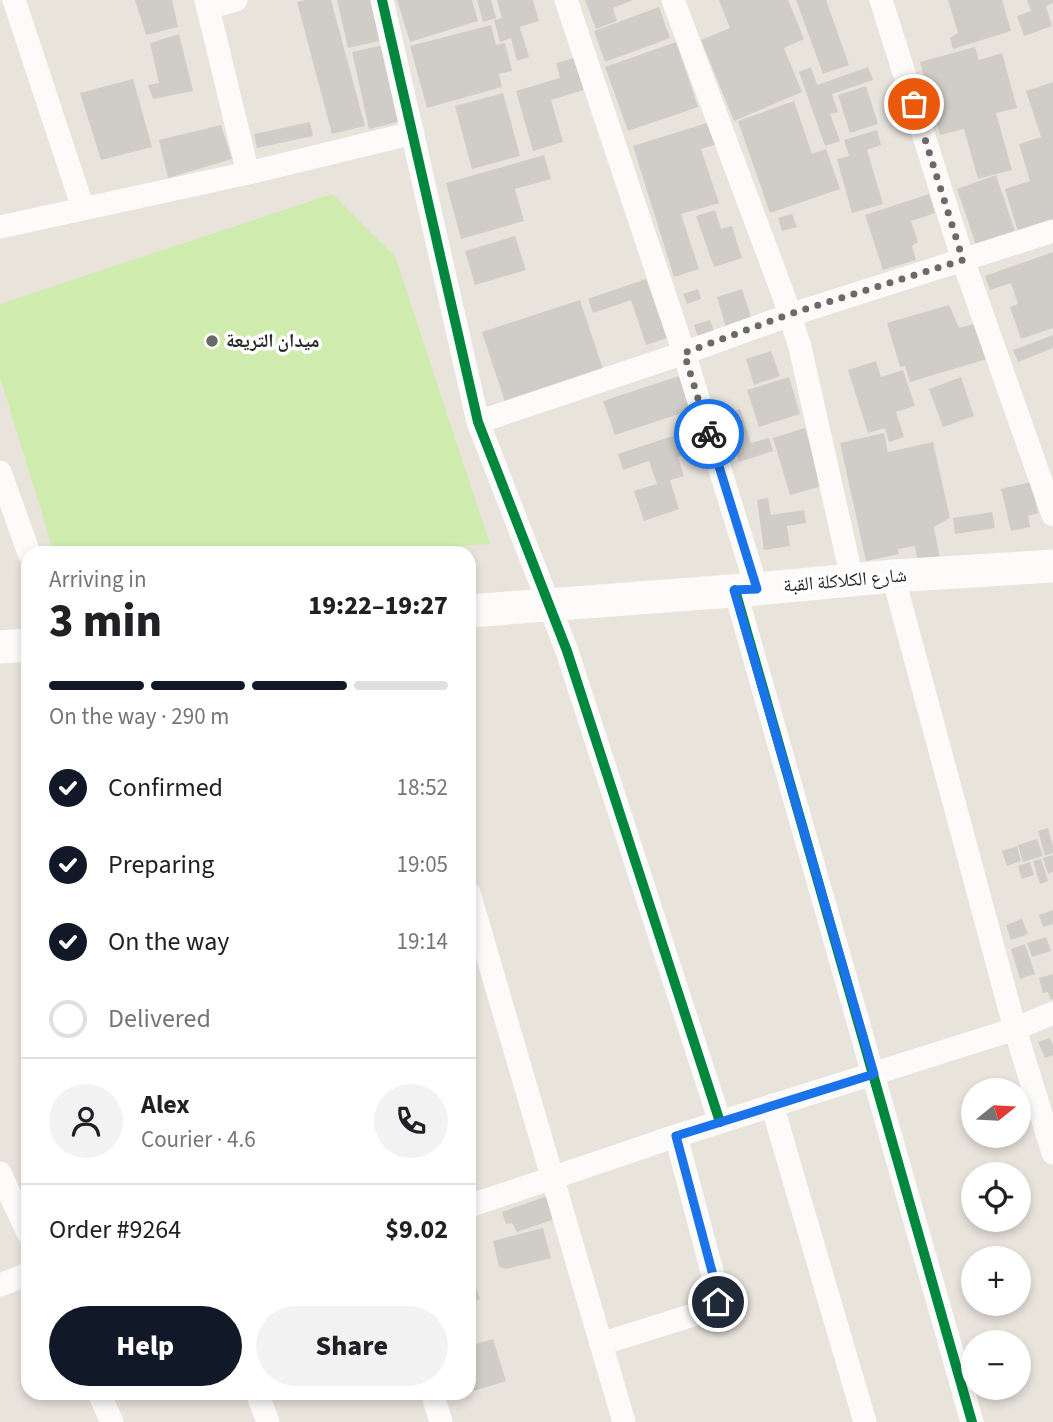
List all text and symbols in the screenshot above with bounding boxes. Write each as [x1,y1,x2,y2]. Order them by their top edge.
pin [884,74,944,134]
icon: bag [895,85,933,123]
place label: ميدان التريعة [226,328,319,355]
marker: ميدان التريعة [204,333,220,349]
courier [674,399,744,469]
icon: bike [690,415,728,453]
street label: شارع الكلاكلة القبة [782,562,908,600]
text: Arriving in [49,563,147,596]
text: 19:22–19:27 [308,587,448,624]
text: 3 min [49,589,162,654]
text: On the way · 290 m [49,700,229,733]
icon: check [49,769,87,807]
text: Confirmed [108,769,223,806]
text: 18:52 [397,771,448,804]
icon: check [49,846,87,884]
text: Preparing [108,846,214,883]
text: 19:05 [397,848,448,881]
icon: check [49,923,87,961]
text: On the way [108,923,229,960]
text: 19:14 [397,925,448,958]
text: Delivered [108,1000,211,1037]
north arrow [961,1078,1031,1148]
map controls [961,1078,1031,1400]
button: person [49,1084,123,1158]
button: phone [374,1084,448,1158]
text: Alex [141,1086,190,1123]
text: Courier · 4.6 [141,1123,256,1156]
button: locate [961,1162,1031,1232]
text: Order #9264 [49,1211,181,1248]
text: $9.02 [385,1211,448,1248]
button: + [961,1246,1031,1316]
pin [688,1272,748,1332]
icon: home [699,1283,737,1321]
button: Help [49,1306,242,1386]
button: Share [256,1306,448,1386]
button: − [961,1330,1031,1400]

